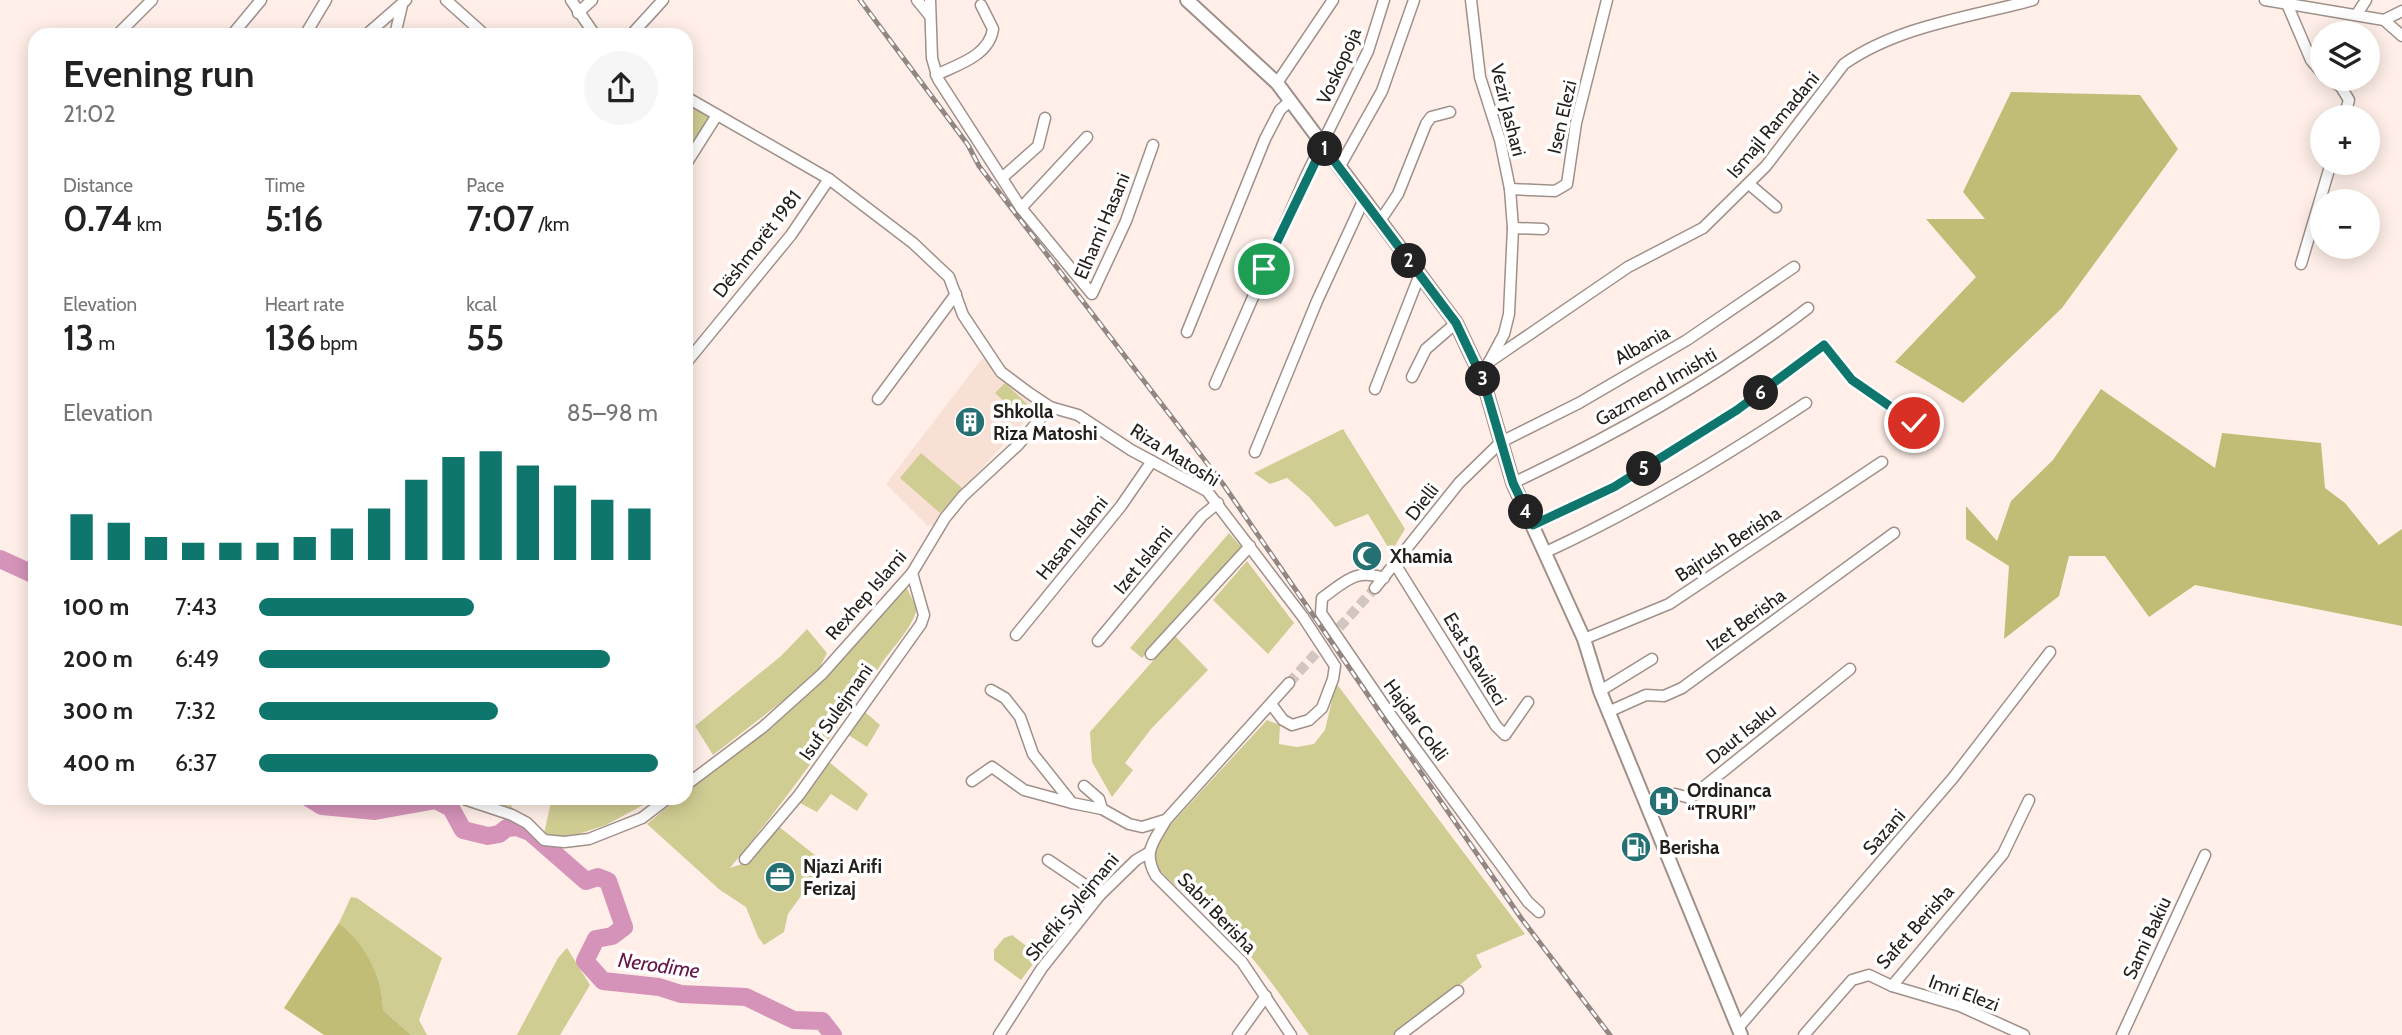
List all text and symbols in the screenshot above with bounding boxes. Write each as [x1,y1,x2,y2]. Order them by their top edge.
map controls [2310,21,2380,259]
button: layers [2310,21,2380,91]
street label: Voskopoja [1312,24,1366,108]
text: Evening run [63,50,255,97]
button: share [584,51,658,125]
street label: Vezir Jashari [1485,61,1531,159]
street label: Ismajl Ramadani [1722,67,1824,183]
street label: Isen Elezi [1542,78,1582,156]
text: 21:02 [63,100,115,128]
button: + [2310,105,2380,175]
pin: 1 [1308,132,1342,166]
text: 1 [1321,137,1328,160]
street label: Elhami Hasani [1069,169,1135,283]
text: Distance [63,174,133,197]
text: Time [265,174,305,197]
text: Pace [466,174,504,197]
street label: Dëshmorët 1981 [708,186,806,302]
button: − [2310,189,2380,259]
text: 0.74 [63,197,133,240]
text: 5:16 [265,197,323,240]
text: 7:07 [466,197,534,240]
text: km [133,213,162,236]
text: /km [534,213,570,236]
pin [1234,239,1294,299]
pin: 2 [1392,244,1426,278]
text: 2 [1403,249,1414,272]
icon: arrive [1245,250,1283,288]
text: Elevation [63,293,137,316]
text: Heart rate [265,293,344,316]
text: kcal [466,293,497,316]
text: 13 [63,316,94,359]
text: 136 [265,316,316,359]
text: 55 [466,316,504,359]
street label: Albania [1610,321,1674,369]
text: m [94,332,115,355]
text: bpm [316,332,358,355]
street label: Gazmend Imishti [1591,343,1721,431]
pin: 3 [1466,362,1500,396]
text: 3 [1477,367,1488,390]
pin: 6 [1744,376,1778,410]
text: 6 [1755,381,1766,404]
pin [1884,393,1944,453]
text: Elevation [63,399,153,427]
text: 85–98 m [567,399,658,427]
place label: Shkolla Riza Matoshi [993,400,1097,445]
icon: check [1895,404,1933,442]
building icon: Shkolla Riza Matoshi [953,405,987,439]
street label: Riza Matoshi [1126,419,1224,491]
pin: 5 [1626,452,1662,486]
text: 5 [1638,457,1649,480]
street label: Dielli [1400,479,1444,525]
street label: Hasan Islami [1031,491,1113,585]
pin: 4 [1508,494,1544,530]
text: 4 [1520,500,1531,523]
street label: Bajrush Berisha [1671,501,1785,587]
street label: Izet Islami [1109,521,1177,599]
mosque icon: Xhamia [1350,539,1384,573]
street label: Rexhep Islami [821,545,911,645]
place label: Xhamia [1389,545,1453,568]
street label: Izet Berisha [1702,584,1790,656]
text: 100 m [63,593,129,621]
text: 7:43 [175,593,217,621]
street label: Esat Stavileci [1438,608,1512,710]
text: 200 m [63,645,133,673]
text: 6:49 [175,645,219,673]
street label: Isuf Sulejmani [794,659,878,765]
street label: Hajdar Cokli [1379,675,1453,765]
text: 300 m [63,697,133,725]
text: 7:32 [175,697,216,725]
street label: Daut Isaku [1701,699,1781,769]
text: 400 m [63,749,135,777]
text: 6:37 [175,749,217,777]
place label: Ordinanca “TRURI” [1687,779,1772,824]
hospital icon: Ordinanca “TRURI” [1647,784,1681,818]
street label: Sazani [1858,804,1910,860]
fuel station icon: Berisha [1619,830,1653,864]
place label: Berisha [1659,836,1720,859]
street label: Shefki Sylejmani [1020,849,1124,965]
place label: Njazi Arifi Ferizaj [803,855,882,900]
office icon: Njazi Arifi Ferizaj [763,860,797,894]
street label: Sabri Berisha [1173,868,1261,958]
street label: Safet Berisha [1871,880,1959,974]
street label: Sami Bakiu [2118,893,2176,983]
water label: Nerodime [617,947,702,983]
street label: Imri Elezi [1926,970,2002,1016]

